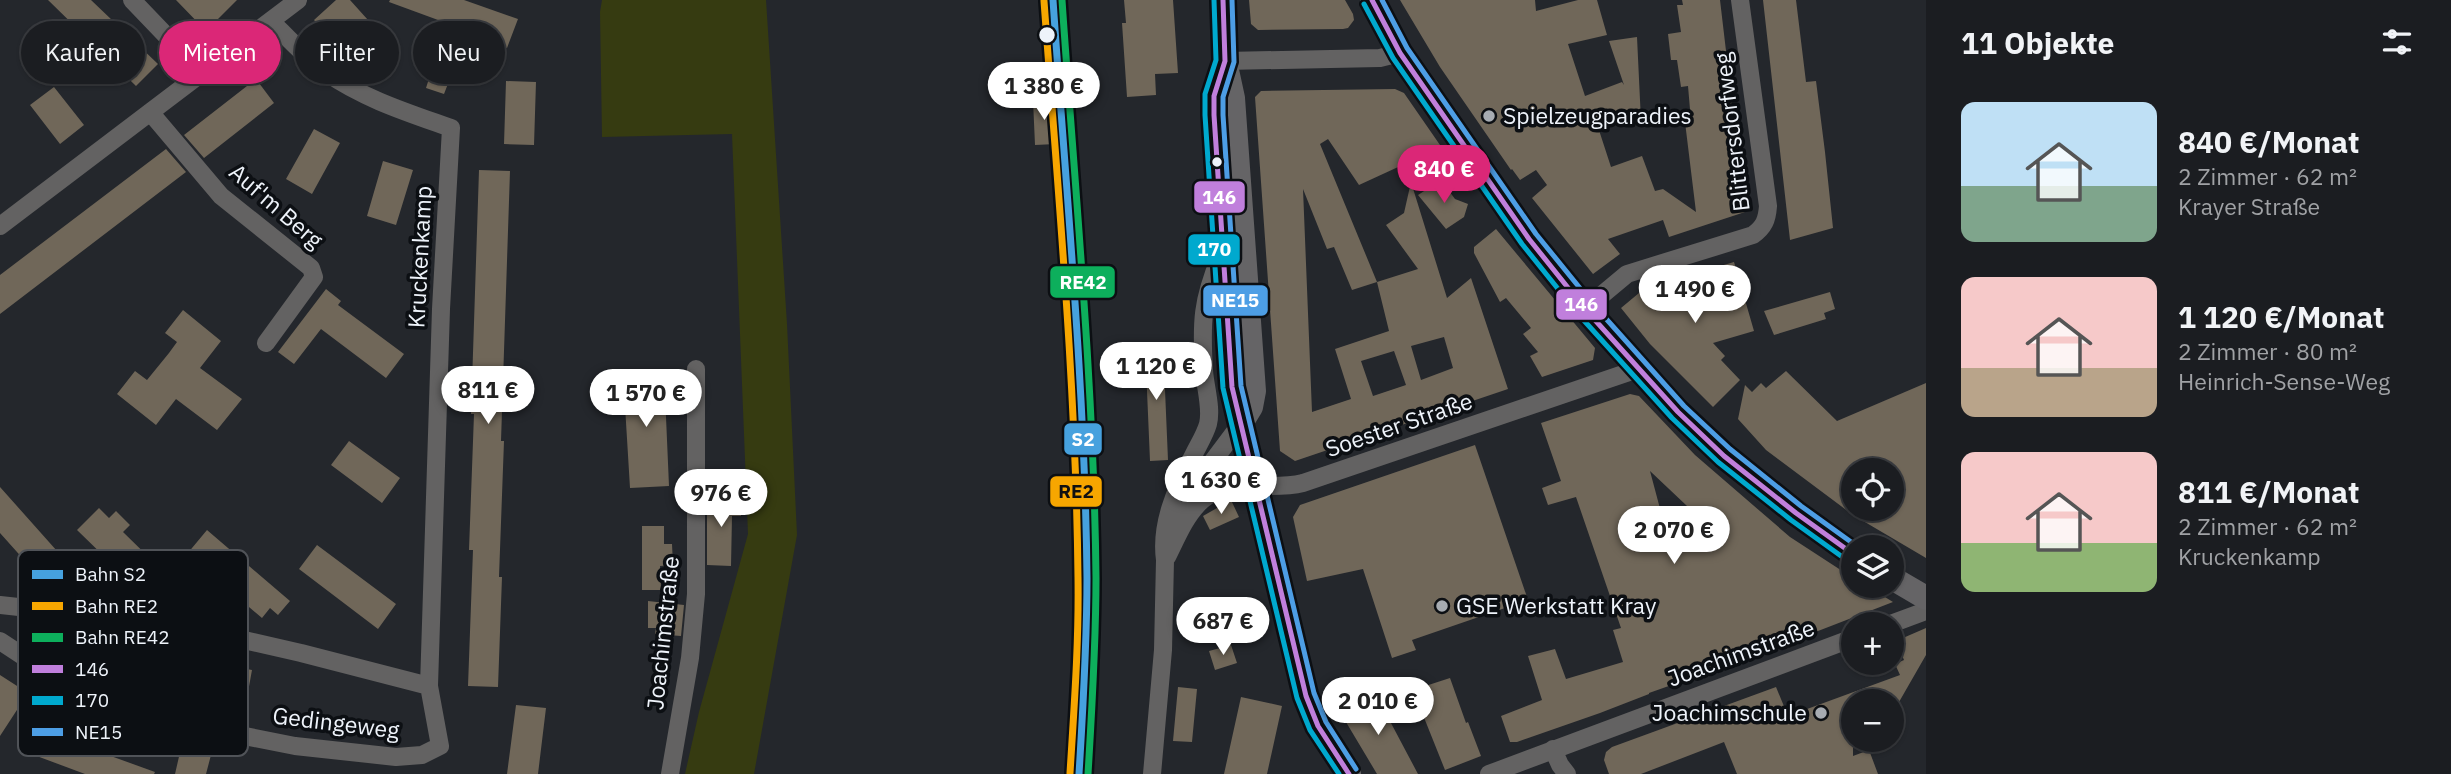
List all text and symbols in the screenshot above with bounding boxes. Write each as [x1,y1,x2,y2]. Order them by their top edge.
chip: Kaufen [21,21,145,84]
chip: Mieten [159,21,281,84]
chip: Filter [295,21,399,84]
chip: Neu [413,21,505,84]
text: 11 Objekte [1961,23,2114,62]
icon: filters [2378,23,2416,61]
unlabelled marker [1037,25,1057,45]
street label: Blittersdorfweg [1706,51,1756,213]
pin: 1 380 € [979,62,1109,122]
text: 1 380 € [1004,70,1084,100]
place label: Spielzeugparadies [1503,100,1692,130]
marker: Spielzeugparadies [1481,108,1497,124]
text: 840 €/Monat [2178,122,2359,161]
icon: home [2017,130,2101,214]
pin: 840 € [1395,146,1493,205]
text: 840 € [1413,153,1475,183]
unlabelled marker [1210,155,1224,169]
street label: Auf'm Berg [224,156,330,254]
text: 2 Zimmer · 62 m² [2178,161,2357,191]
line badge: 146 [1193,180,1246,214]
street label: Kruckenkamp [400,185,438,329]
text: 146 [1202,185,1236,209]
text: Krayer Straße [2178,191,2320,221]
line badge: 170 [1187,233,1241,266]
text: 170 [1197,237,1231,261]
line badge: RE42 [1049,265,1116,299]
pin: 1 490 € [1630,266,1760,325]
text: RE42 [1059,270,1107,294]
text: 1 490 € [1655,273,1735,303]
line badge: NE15 [1202,284,1269,317]
text: NE15 [1211,288,1259,312]
line badge: 146 [1555,288,1608,321]
text: 146 [1564,292,1598,316]
text: 1 120 €/Monat [2178,297,2385,336]
icon: home [2017,305,2101,389]
text: 2 Zimmer · 80 m² [2178,336,2357,366]
pin: 1 120 € [1091,342,1221,402]
text: 1 120 € [1116,350,1196,380]
pin: 811 € [439,366,537,426]
text: Heinrich-Sense-Weg [2178,366,2390,396]
pin: 1 570 € [581,370,711,429]
text: 811 € [457,374,519,404]
text: 1 570 € [606,377,686,407]
street label: Soester Straße [1321,385,1476,463]
line badge: S2 [1063,422,1103,456]
text: S2 [1071,427,1095,451]
pin: 1 630 € [1156,456,1286,516]
map controls [1841,458,1904,752]
button: locate [1841,458,1904,521]
text: 1 630 € [1181,464,1261,494]
pin: 976 € [672,470,770,529]
text: 811 €/Monat [2178,472,2359,511]
line badge: RE2 [1049,475,1103,508]
text: 976 € [690,477,752,507]
text: RE2 [1058,479,1094,503]
icon: home [2017,480,2101,564]
pin: 2 070 € [1609,506,1739,566]
text: 2 Zimmer · 62 m² [2178,511,2357,541]
text: 2 070 € [1634,514,1714,544]
button: layers [1841,535,1904,598]
text: Kruckenkamp [2178,541,2321,571]
legend [18,550,248,756]
street label: Joachimstraße [639,555,685,711]
text: Bahn S2 [75,562,146,586]
place label: GSE Werkstatt Kray [1456,590,1657,620]
text: Bahn RE2 [75,594,158,618]
pin: 687 € [1174,598,1272,657]
marker: GSE Werkstatt Kray [1434,598,1450,614]
text: 687 € [1192,605,1254,635]
street label: Joachimstraße [1663,612,1818,693]
button: + [1841,612,1904,675]
text: Bahn RE42 [75,625,170,649]
text: 146 [75,657,109,681]
pin: 2 010 € [1313,678,1443,737]
text: 2 010 € [1338,685,1418,715]
text: 170 [75,688,109,712]
button: − [1841,689,1904,752]
place label: Joachimschule [1652,697,1807,727]
street label: Gedingeweg [271,699,401,745]
marker: Joachimschule [1813,705,1829,721]
text: NE15 [75,720,122,744]

